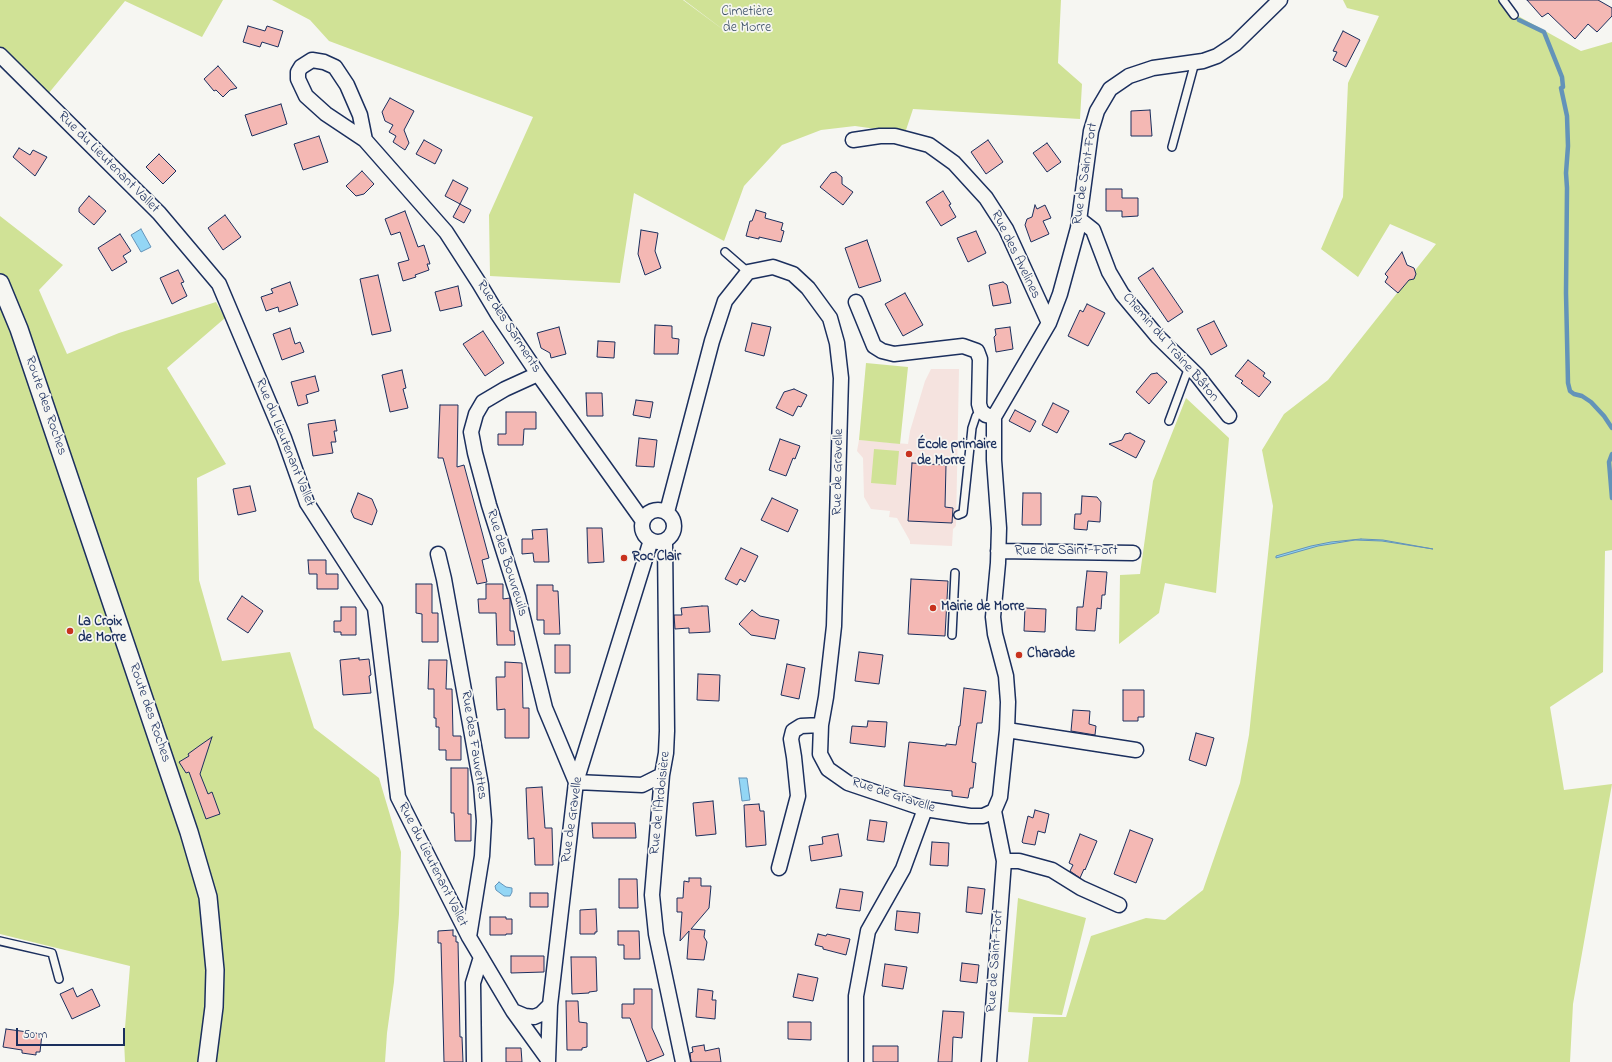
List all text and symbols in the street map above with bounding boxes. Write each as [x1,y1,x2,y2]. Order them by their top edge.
park label: Cimetière de Morre [721,5,773,38]
street label: Rue du Lieutenant Vallet [54,109,162,217]
street label: Rue de Saint-Fort [1070,122,1102,226]
street label: Rue des Avelines [986,208,1044,302]
street label: Rue des Sarments [472,278,544,376]
street label: Chemin du Traine Bâton [1118,290,1222,406]
street label: Route des Roches [20,354,70,458]
street label: Rue du Lieutenant Vallet [251,376,317,510]
street label: Rue de Gravelle [830,428,848,516]
place label: École primaire de Morre [917,438,997,470]
marker: École primaire de Morre [904,449,914,459]
street label: Rue des Bouvreuils [482,508,530,618]
street label: Rue de Saint-Fort [1014,544,1118,560]
place label: Roc Clair [632,550,681,566]
marker: Roc Clair [619,553,629,563]
place label: Mairie de Morre [941,600,1025,616]
marker: Mairie de Morre [928,603,938,613]
place label: La Croix de Morre [78,615,126,648]
marker: La Croix de Morre [65,626,75,636]
place label: Charade [1027,647,1075,663]
marker: Charade [1014,650,1024,660]
street label: Route des Roches [124,661,174,765]
street label: Rue des Fauvettes [456,689,490,801]
street label: Rue de l'Ardoisière [647,750,675,856]
street label: Rue de Gravelle [849,775,937,817]
street label: Rue de Gravelle [559,776,587,864]
street label: Rue du Lieutenant Vallet [393,800,471,930]
street label: Rue de Saint-Fort [984,909,1008,1013]
scale bar [18,1020,127,1046]
text: 50 m [23,1026,47,1044]

